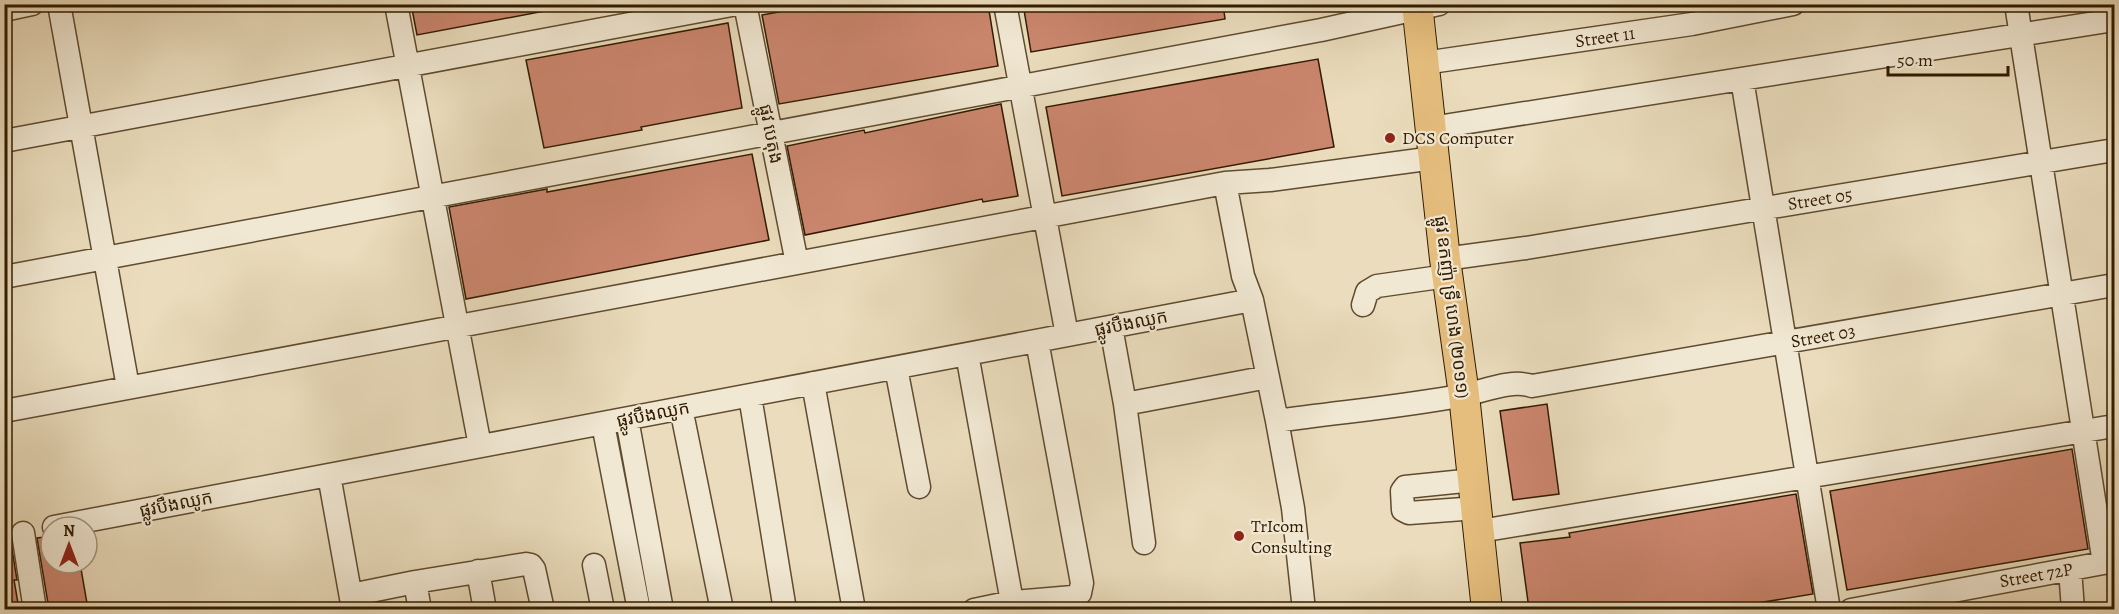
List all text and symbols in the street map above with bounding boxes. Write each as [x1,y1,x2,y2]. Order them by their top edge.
street label: Street 11 [1574,21,1636,53]
scale bar [1888,39,2008,77]
text: 50 m [1897,48,1933,72]
street label: ផ្លូវ បេតុង [749,102,789,167]
place label: DCS Computer [1402,126,1514,150]
marker: DCS Computer [1383,131,1397,145]
street label: Street 05 [1786,182,1854,216]
street label: ផ្លូវ ឧកញ៉ា ទ្រី ហេង (២០១១) [1425,214,1475,400]
street label: ផ្លូវបឹងឈូក [1092,304,1170,346]
street label: Street 03 [1789,319,1857,353]
street label: ផ្លូវបឹងឈូក [614,395,692,437]
street label: ផ្លូវបឹងឈូក [137,485,215,527]
place label: TrIcom Consulting [1251,514,1332,559]
north arrow [39,515,99,575]
text: N [63,520,75,542]
marker: TrIcom Consulting [1232,529,1246,543]
street label: Street 72P [1998,557,2075,593]

